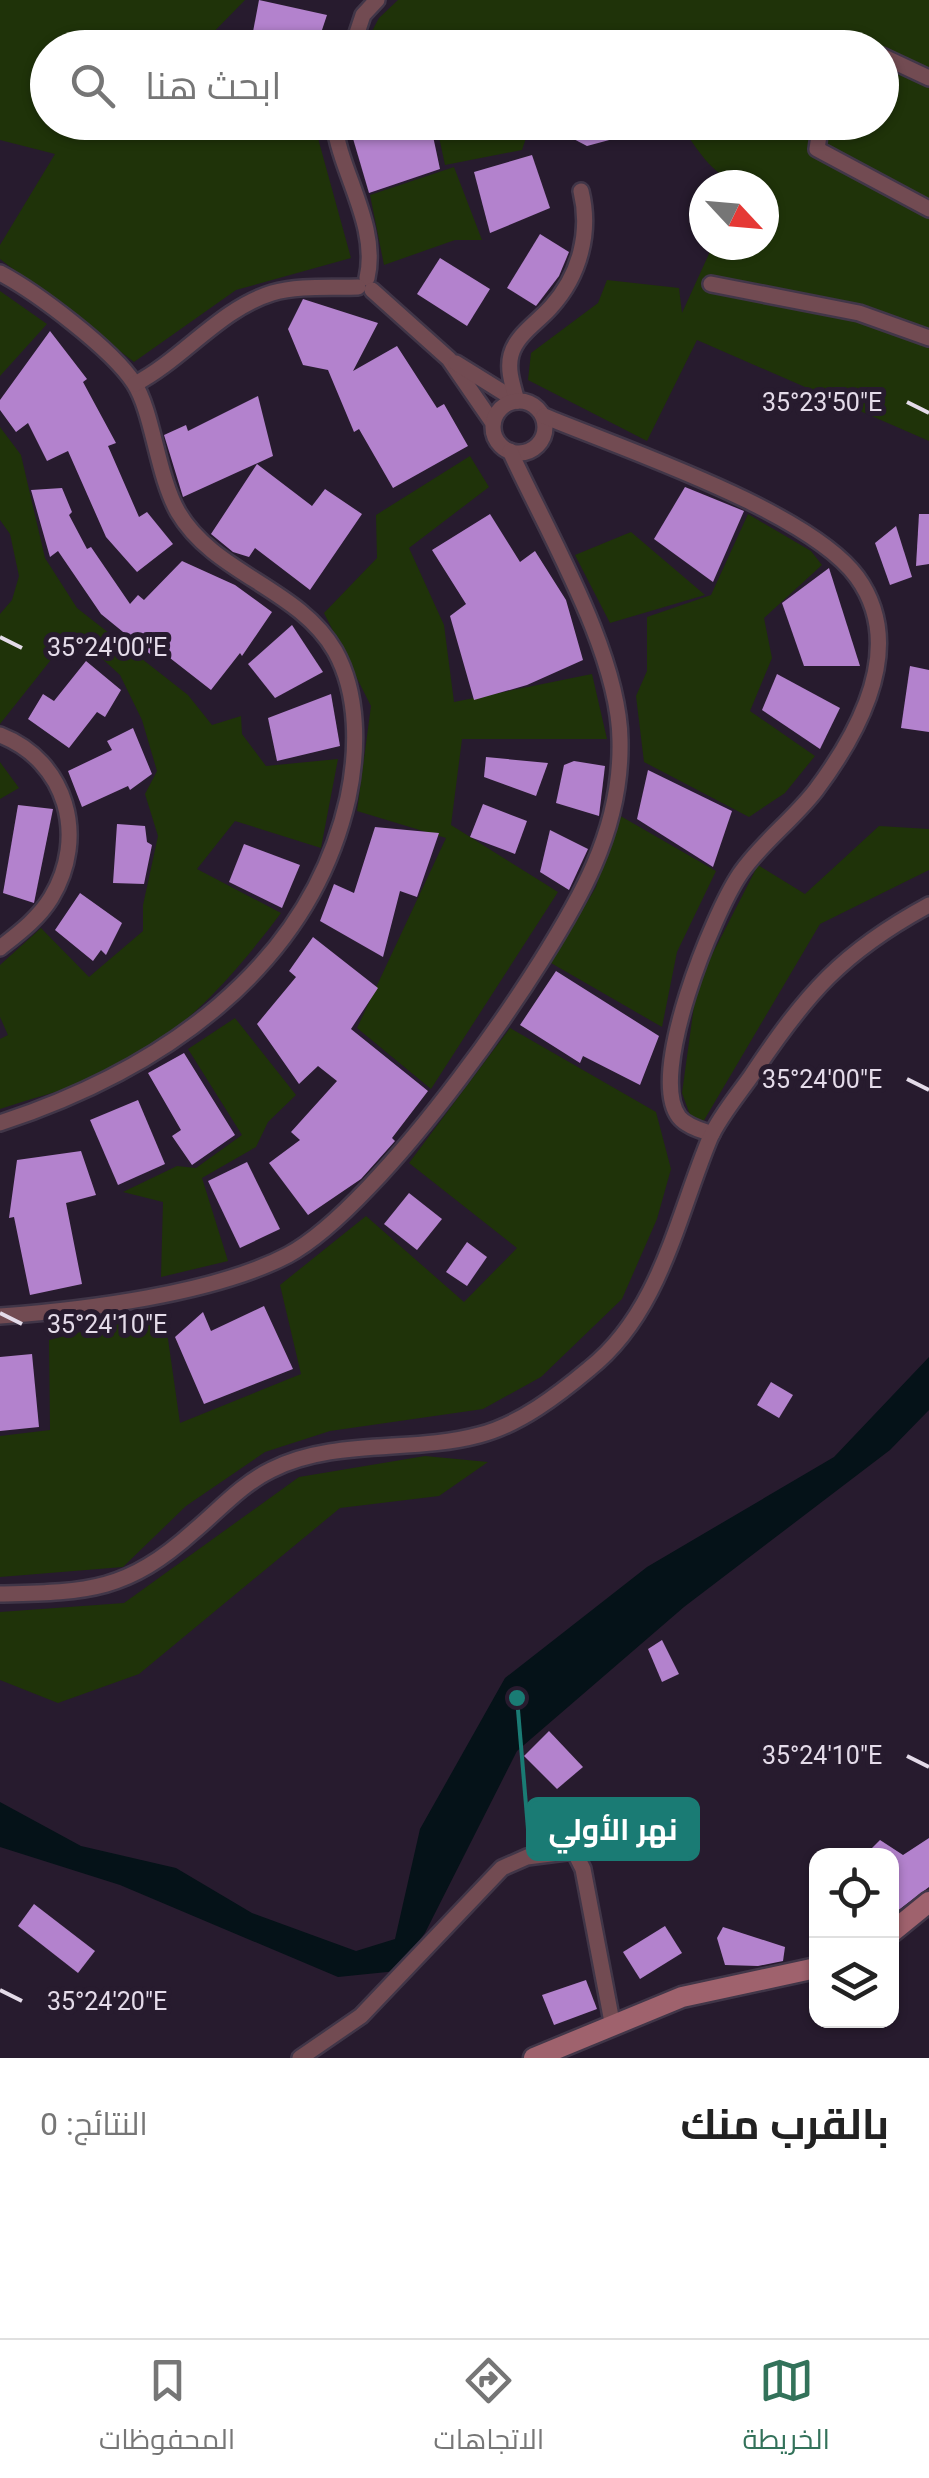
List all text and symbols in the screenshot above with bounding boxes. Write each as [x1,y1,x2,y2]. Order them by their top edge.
search box [30,30,899,140]
icon: search [65,58,120,113]
text: ابحث هنا [145,64,281,108]
north arrow [689,170,779,260]
text: 35°23'50"E [762,388,882,417]
text: 35°24'00"E [47,633,167,662]
text: 35°24'00"E [762,1065,882,1094]
text: 35°24'10"E [47,1310,167,1339]
text: 35°24'10"E [762,1741,882,1770]
callout: نهر الأولي [528,1799,698,1859]
text: نهر الأولي [548,1812,678,1854]
map controls [809,1848,899,2028]
button: locate [809,1848,899,1938]
button: layers [809,1938,899,2028]
text: 35°24'20"E [47,1987,167,2016]
text: بالقرب منك [680,2100,889,2149]
text: النتائج: 0 [40,2105,148,2143]
tab: المحفوظات [99,2353,235,2465]
tab: الاتجاهات [434,2353,544,2465]
tab: الخريطة [743,2353,830,2465]

